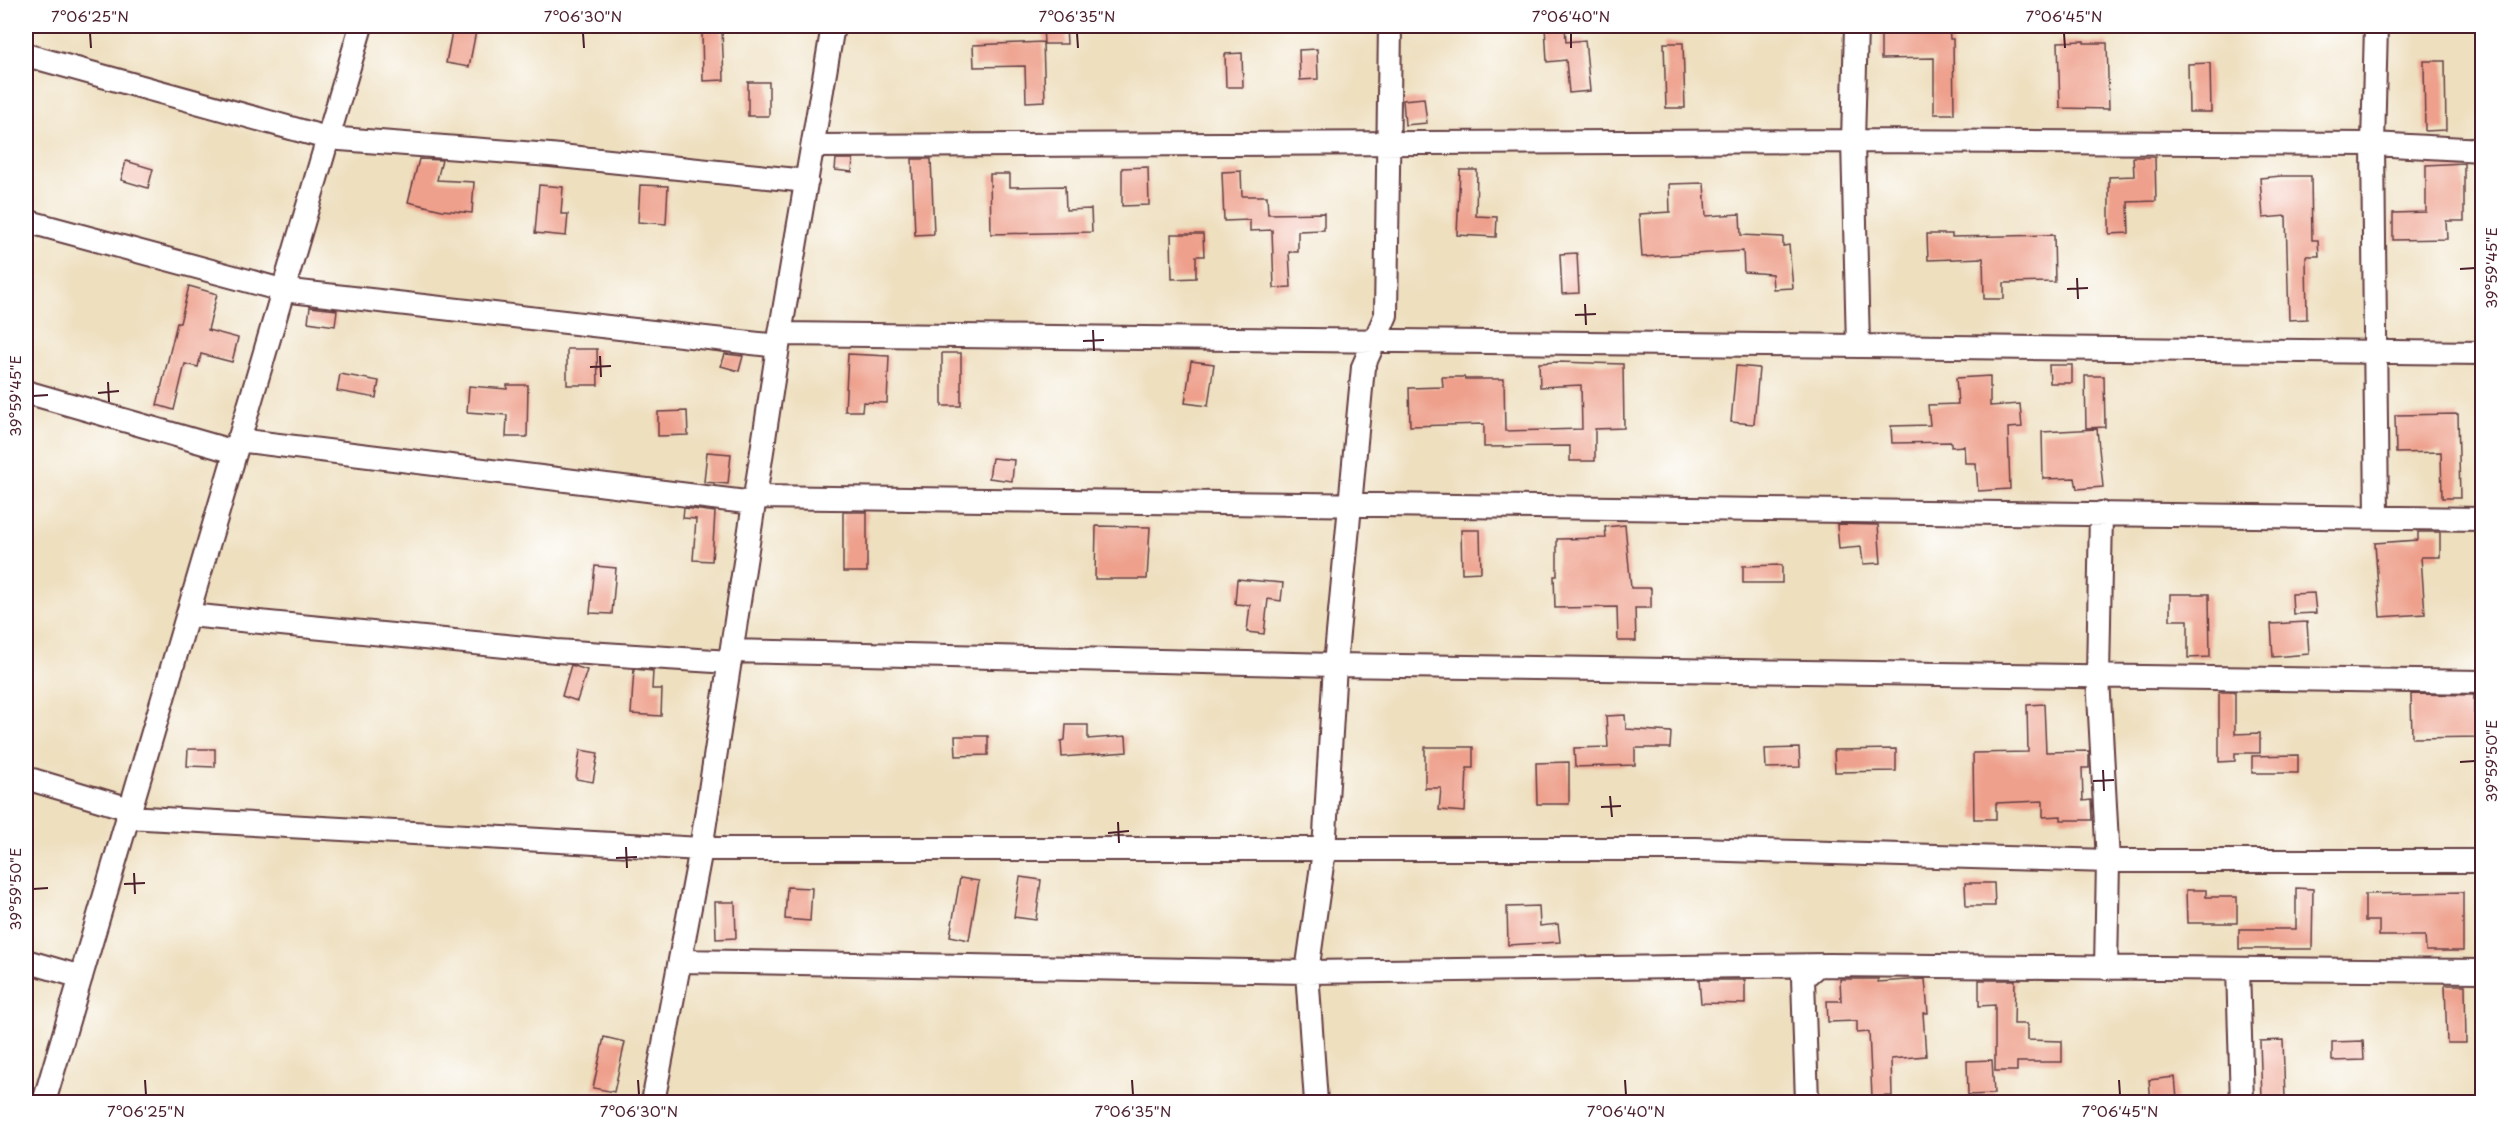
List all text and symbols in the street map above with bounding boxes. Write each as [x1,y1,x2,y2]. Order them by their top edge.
text: 7°06'25"N [51,4,129,27]
text: 7°06'30"N [544,4,622,27]
text: 7°06'35"N [1038,4,1116,27]
text: 7°06'40"N [1532,4,1610,27]
text: 7°06'45"N [2026,4,2102,27]
text: 39°59'45"E [2479,227,2502,309]
text: 39°59'45"E [3,355,26,437]
text: 39°59'50"E [2479,720,2502,802]
text: 39°59'50"E [3,848,26,930]
text: 7°06'25"N [107,1099,185,1122]
text: 7°06'30"N [600,1099,678,1122]
text: 7°06'35"N [1094,1099,1172,1122]
text: 7°06'40"N [1587,1099,1665,1122]
text: 7°06'45"N [2082,1099,2158,1122]

